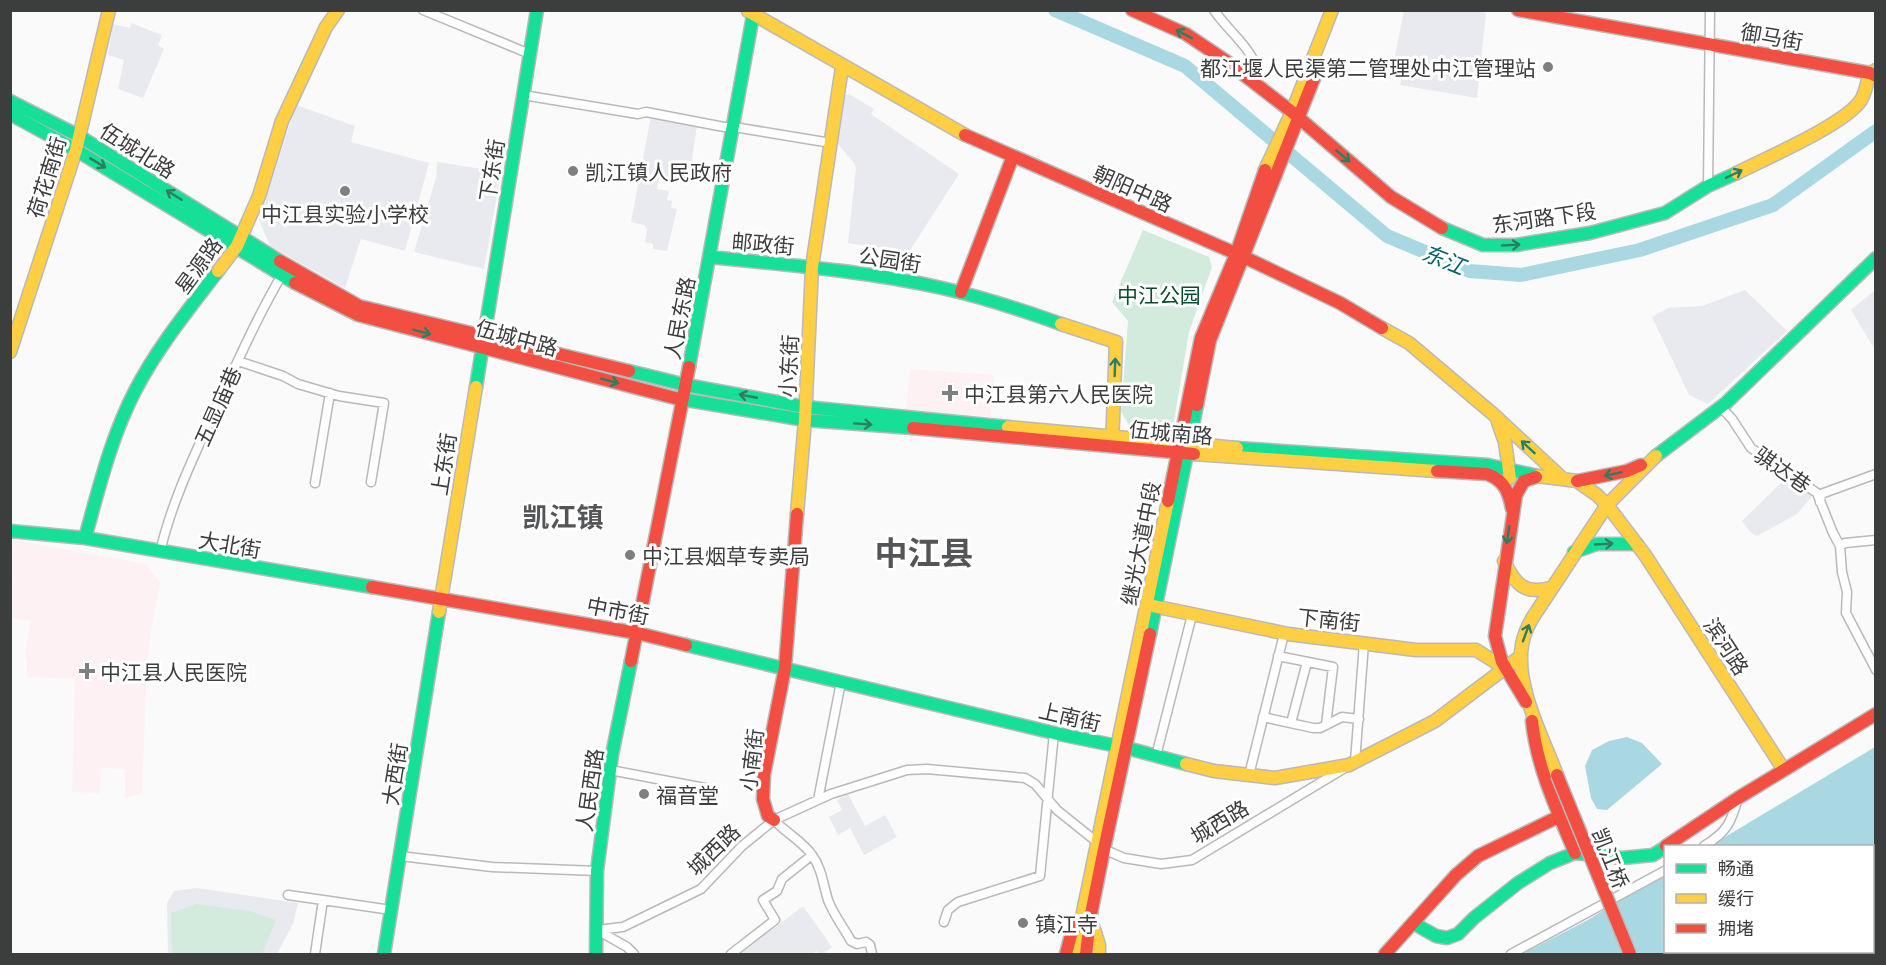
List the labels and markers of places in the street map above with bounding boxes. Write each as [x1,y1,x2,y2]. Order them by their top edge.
place label: 都江堰人民渠第二管理处中江管理站 [1200,55,1536,80]
marker: 都江堰人民渠第二管理处中江管理站 [1541,60,1555,74]
place label: 凯江镇人民政府 [585,159,732,184]
marker: 凯江镇人民政府 [566,164,580,178]
marker: 中江县实验小学校 [338,184,352,198]
place label: 中江县实验小学校 [261,201,429,226]
place label: 中江县第六人民医院 [964,381,1153,406]
marker: 中江县第六人民医院 [941,384,959,402]
place label: 中江县烟草专卖局 [642,543,810,568]
marker: 中江县烟草专卖局 [623,548,637,562]
place label: 中江县人民医院 [100,659,247,684]
marker: 中江县人民医院 [78,662,96,680]
place label: 福音堂 [656,782,719,807]
marker: 福音堂 [637,787,651,801]
place label: 镇江寺 [1035,911,1098,936]
marker: 镇江寺 [1016,916,1030,930]

